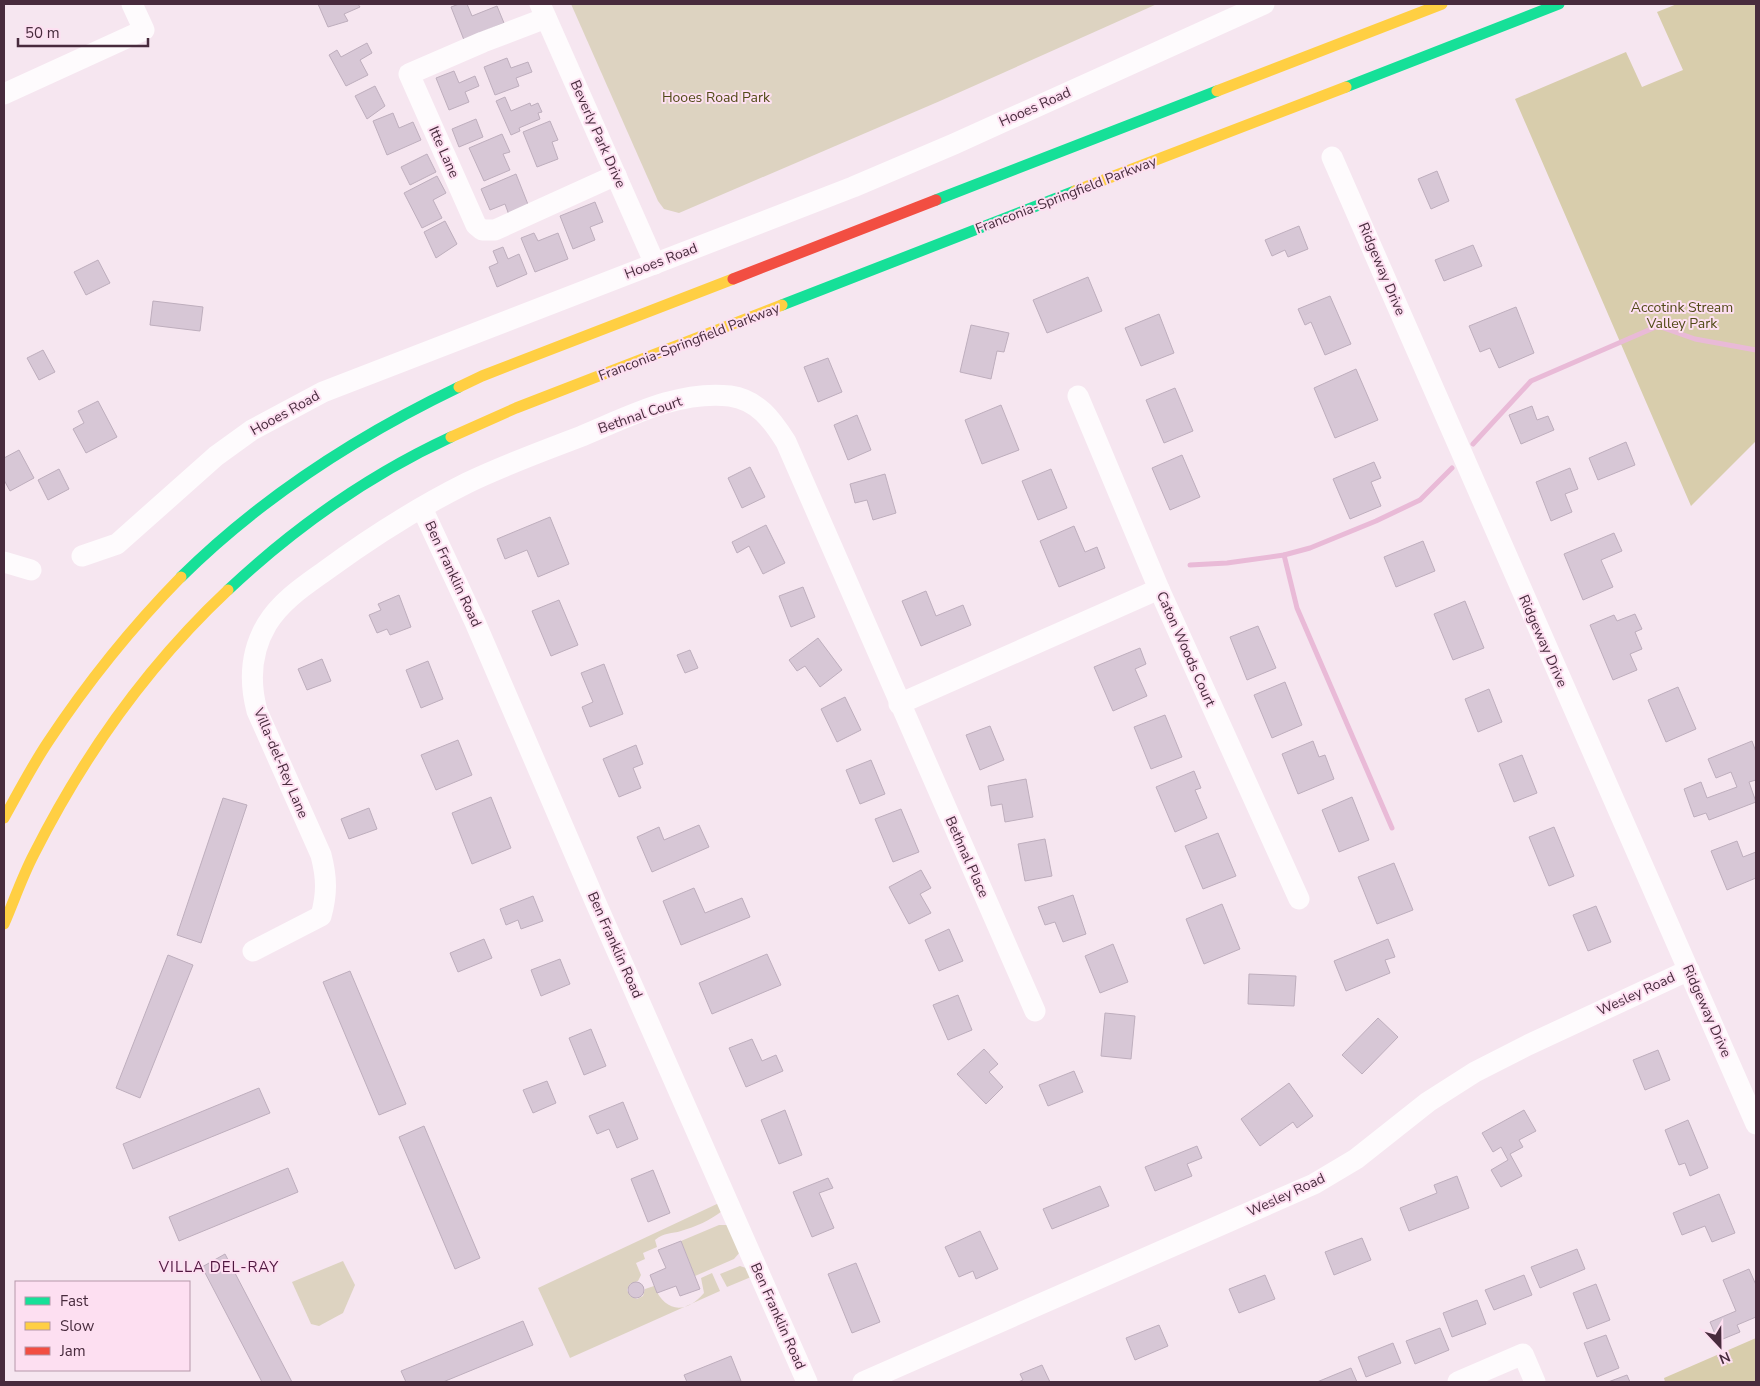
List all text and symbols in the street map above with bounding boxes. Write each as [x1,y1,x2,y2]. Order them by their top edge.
scale bar [18,15,148,47]
text: 50 m [25,23,60,43]
street label: Beverly Park Drive [566,77,630,191]
street label: Hooes Road [996,83,1074,131]
park label: Hooes Road Park [662,88,771,107]
street label: Itte Lane [424,123,464,181]
street label: Franconia-Springfield Parkway [973,151,1160,238]
street label: Ridgeway Drive [1354,220,1410,318]
street label: Hooes Road [622,238,700,284]
street label: Franconia-Springfield Parkway [596,298,783,385]
park label: Accotink Stream Valley Park [1631,298,1733,333]
street label: Hooes Road [247,386,323,440]
street label: Bethnal Court [595,392,685,438]
street label: Ben Franklin Road [420,518,486,630]
street label: Caton Woods Court [1152,588,1220,710]
street label: Ridgeway Drive [1514,592,1572,690]
street label: Villa-del-Rey Lane [249,704,313,821]
street label: Bethnal Place [941,813,993,901]
street label: Ben Franklin Road [583,889,647,1001]
street label: Ridgeway Drive [1678,962,1736,1060]
street label: Wesley Road [1594,968,1678,1020]
street label: Wesley Road [1244,1169,1328,1221]
district label: VILLA DEL-RAY [158,1257,279,1277]
street label: Ben Franklin Road [746,1260,810,1372]
legend [15,1281,190,1371]
text: Fast [60,1291,89,1311]
text: Slow [60,1316,95,1336]
north arrow [1695,1321,1745,1371]
text: Jam [59,1341,86,1361]
text: N [1716,1347,1733,1368]

